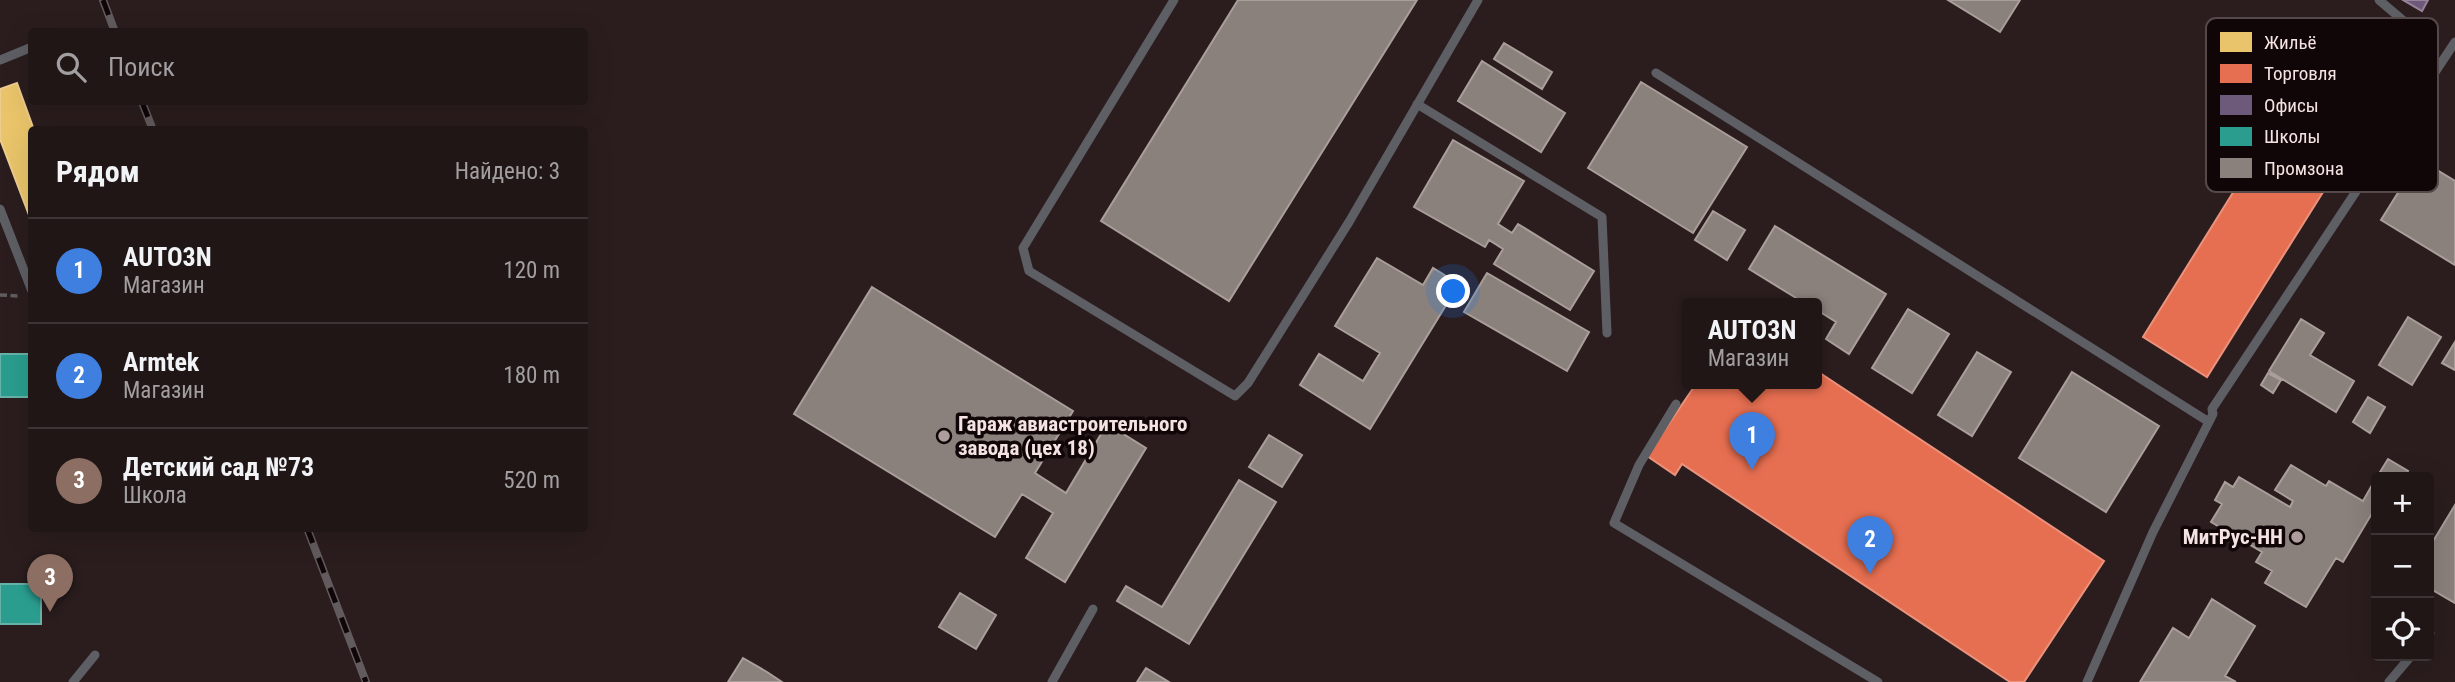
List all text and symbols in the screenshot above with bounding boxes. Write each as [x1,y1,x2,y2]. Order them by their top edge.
legend [2206,18,2438,192]
search box [28,28,588,105]
text: Жильё [2264,31,2316,54]
icon: search [52,48,90,86]
text: Поиск [108,52,175,82]
text: Торговля [2264,62,2337,85]
text: Офисы [2264,94,2319,117]
text: Школы [2264,125,2320,148]
text: Рядом [56,154,140,189]
text: Промзона [2264,157,2344,180]
text: Найдено: 3 [455,158,560,185]
text: AUTO3N [123,242,212,272]
text: 1 [73,257,85,284]
text: 120 m [503,257,560,284]
text: Магазин [123,272,205,299]
your location [1436,274,1470,308]
popup [1682,298,1822,389]
text: AUTO3N [1708,315,1796,345]
text: Магазин [1708,345,1789,372]
text: Armtek [123,347,199,377]
text: 2 [73,362,85,389]
text: 180 m [503,362,560,389]
text: Магазин [123,377,205,404]
place label: Гараж авиастроительного завода (цех 18) [958,412,1187,460]
pin: 1 [1729,412,1775,470]
marker: Гараж авиастроительного завода (цех 18) [936,428,952,444]
text: Детский сад №73 [123,452,314,482]
text: 3 [73,467,85,494]
text: 520 m [503,467,560,494]
map controls [2371,472,2434,661]
button: + [2371,472,2434,535]
text: Школа [123,482,187,509]
pin: 2 [1847,516,1893,574]
place label: МитРус-НН [2183,525,2283,549]
marker: МитРус-НН [2289,529,2305,545]
button: − [2371,535,2434,598]
pin: 3 [27,554,73,612]
button: locate [2371,598,2434,661]

